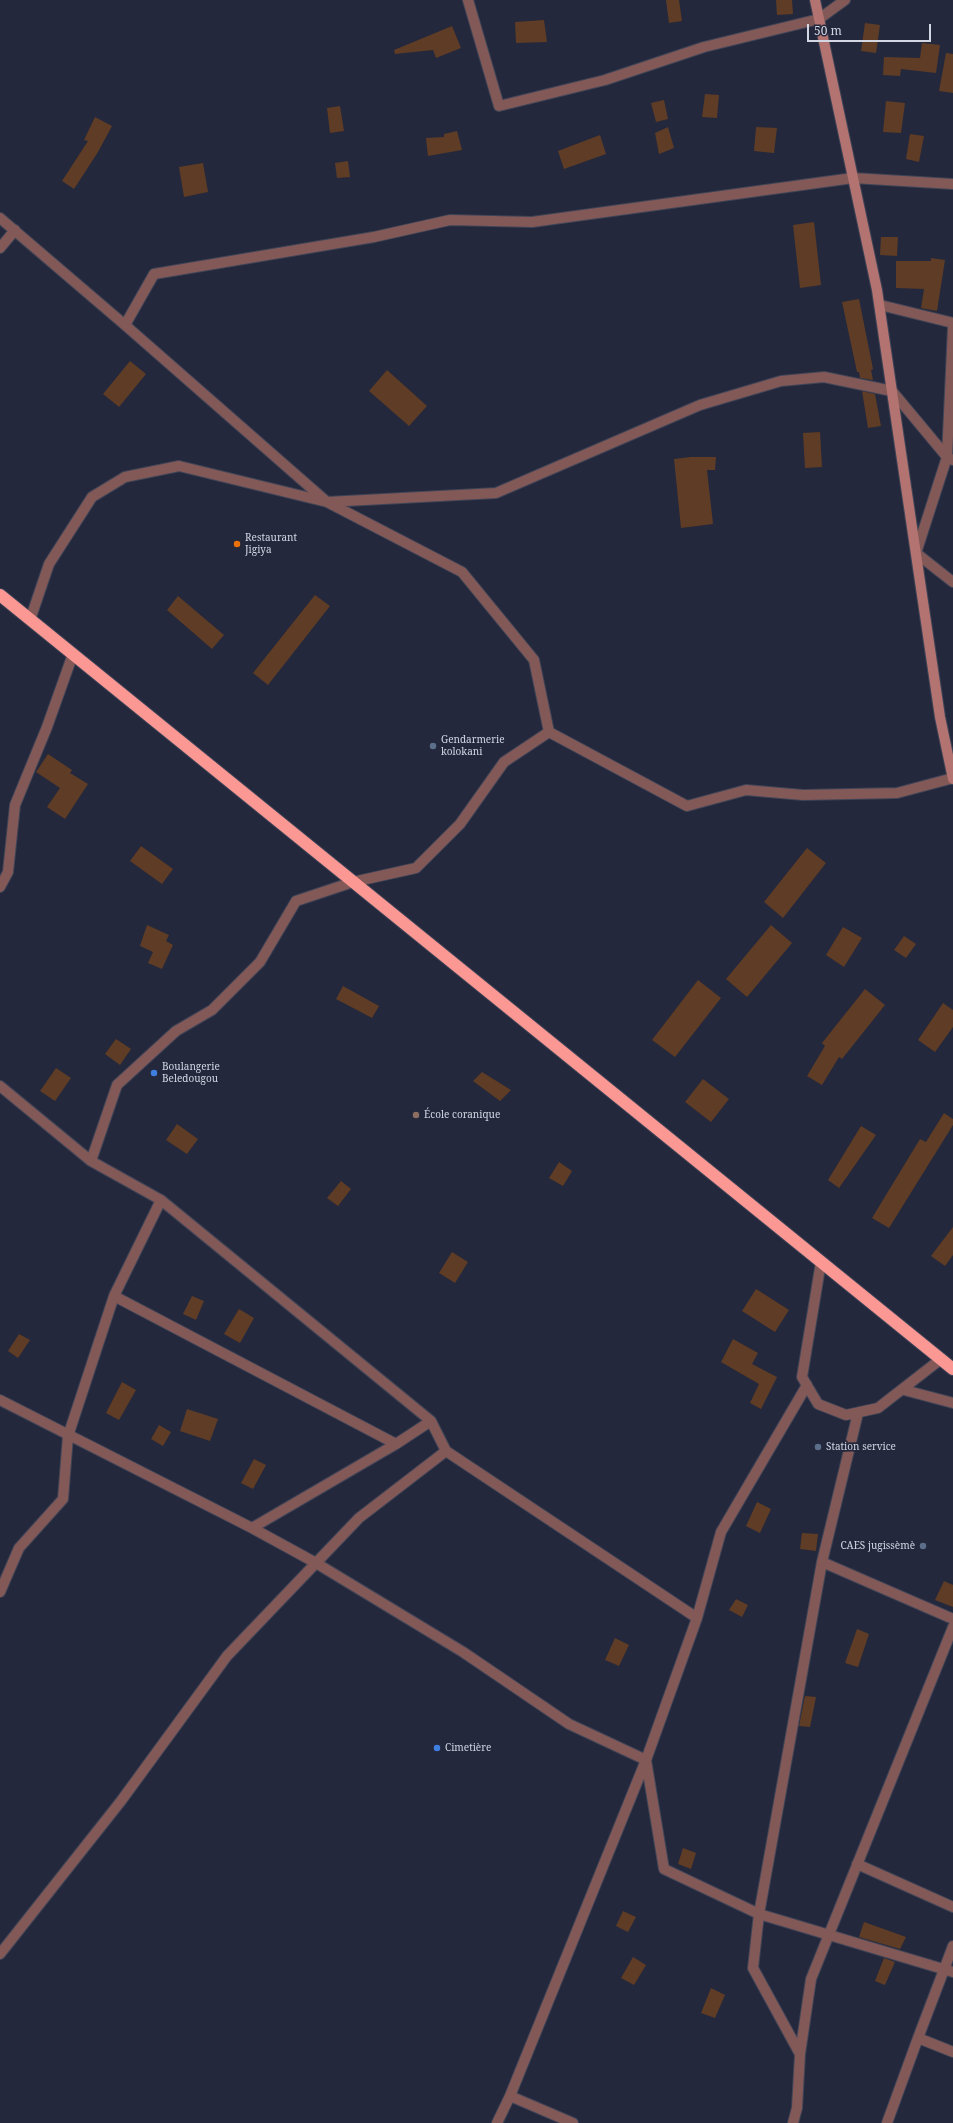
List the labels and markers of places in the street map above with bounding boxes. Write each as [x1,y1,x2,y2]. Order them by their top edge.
place label: Restaurant Jigiya [245,532,297,556]
marker: Restaurant Jigiya [232,539,242,549]
place label: Gendarmerie kolokani [441,734,504,758]
marker: Gendarmerie kolokani [428,741,438,751]
place label: Boulangerie Beledougou [162,1061,220,1084]
marker: Boulangerie Beledougou [149,1068,159,1078]
place label: École coranique [424,1109,500,1121]
marker: École coranique [411,1110,421,1120]
place label: Station service [826,1441,896,1453]
marker: Station service [813,1442,823,1452]
place label: CAES jugissèmè [840,1540,915,1552]
marker: CAES jugissèmè [918,1541,928,1551]
place label: Cimetière [445,1742,491,1754]
marker: Cimetière [432,1743,442,1753]

